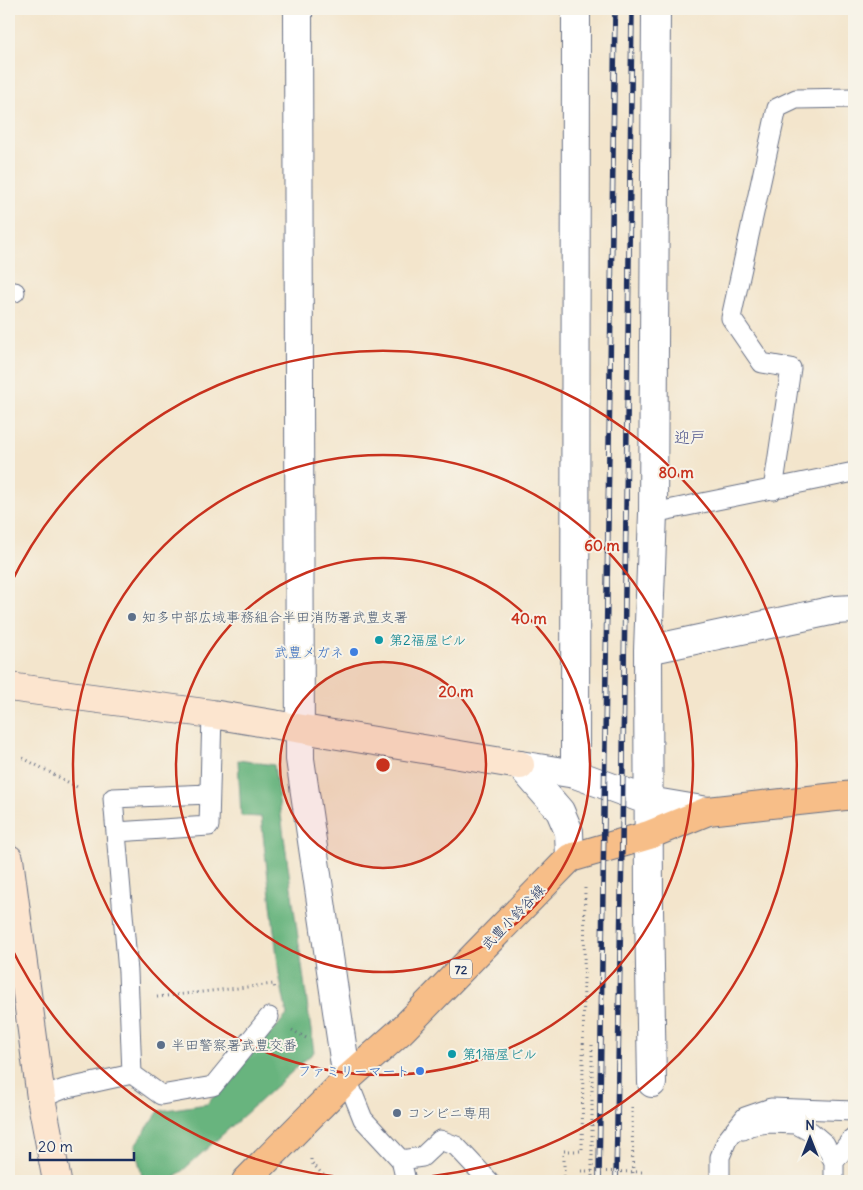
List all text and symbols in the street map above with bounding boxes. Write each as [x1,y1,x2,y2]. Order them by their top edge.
district label: 迎戸 [674,427,706,447]
text: 80 m [658,463,694,482]
text: 60 m [584,536,620,555]
place label: 知多中部広域事務組合半田消防署武豊支署 [142,608,408,626]
text: 40 m [511,609,547,628]
marker: 知多中部広域事務組合半田消防署武豊支署 [126,611,138,623]
place label: 第2福屋ビル [389,631,466,649]
marker: 第2福屋ビル [373,634,385,646]
place label: 武豊メガネ [274,643,344,661]
marker: 武豊メガネ [348,646,360,658]
text: 20 m [439,682,473,701]
centre of rings [374,756,392,774]
street label: 武豊小鈴谷線 [477,881,549,953]
road number: 72 [450,960,472,979]
place label: 半田警察署武豊交番 [171,1036,297,1054]
marker: 半田警察署武豊交番 [155,1039,167,1051]
place label: 第1福屋ビル [462,1045,537,1063]
marker: 第1福屋ビル [446,1048,458,1060]
place label: ファミリーマート [298,1062,410,1080]
marker: ファミリーマート [414,1065,426,1077]
place label: コンビニ専用 [407,1104,491,1122]
marker: コンビニ専用 [391,1107,403,1119]
north arrow [786,1112,836,1162]
text: N [805,1116,815,1134]
scale bar [30,1130,134,1162]
text: 20 m [38,1137,73,1156]

